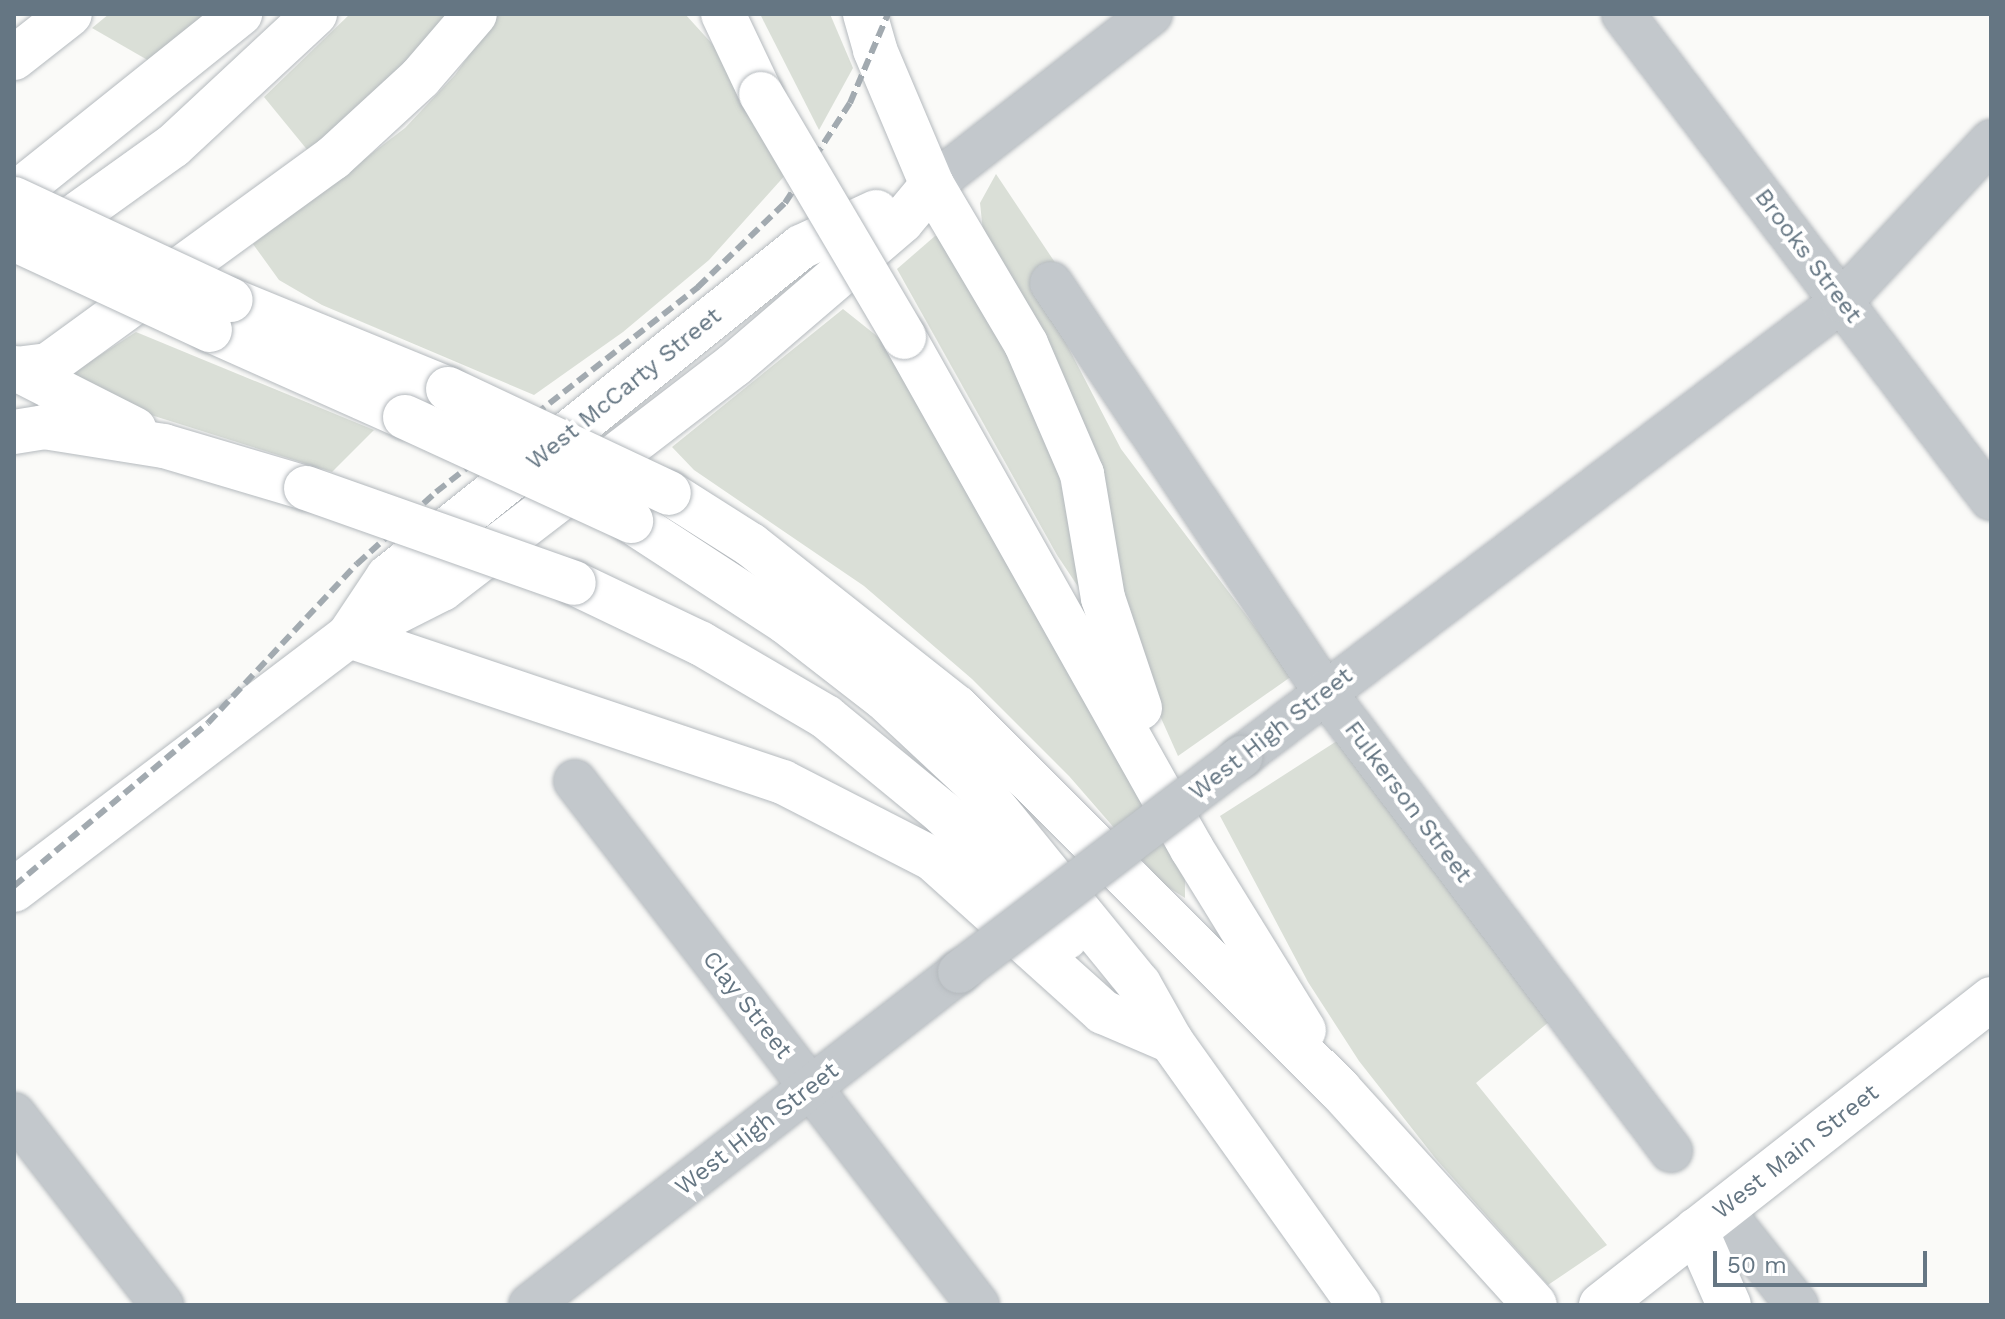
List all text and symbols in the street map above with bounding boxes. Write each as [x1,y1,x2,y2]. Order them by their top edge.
street label: Brooks Street [1748,183,1868,329]
street label: West McCarty Street [521,301,727,477]
street label: West High Street [1184,661,1358,807]
street label: Fulkerson Street [1338,716,1478,888]
street label: Clay Street [696,945,798,1065]
street label: West High Street [670,1056,844,1202]
street label: West Main Street [1707,1078,1885,1226]
scale bar [1717,1235,1931,1285]
text: 50 m [1727,1251,1787,1279]

